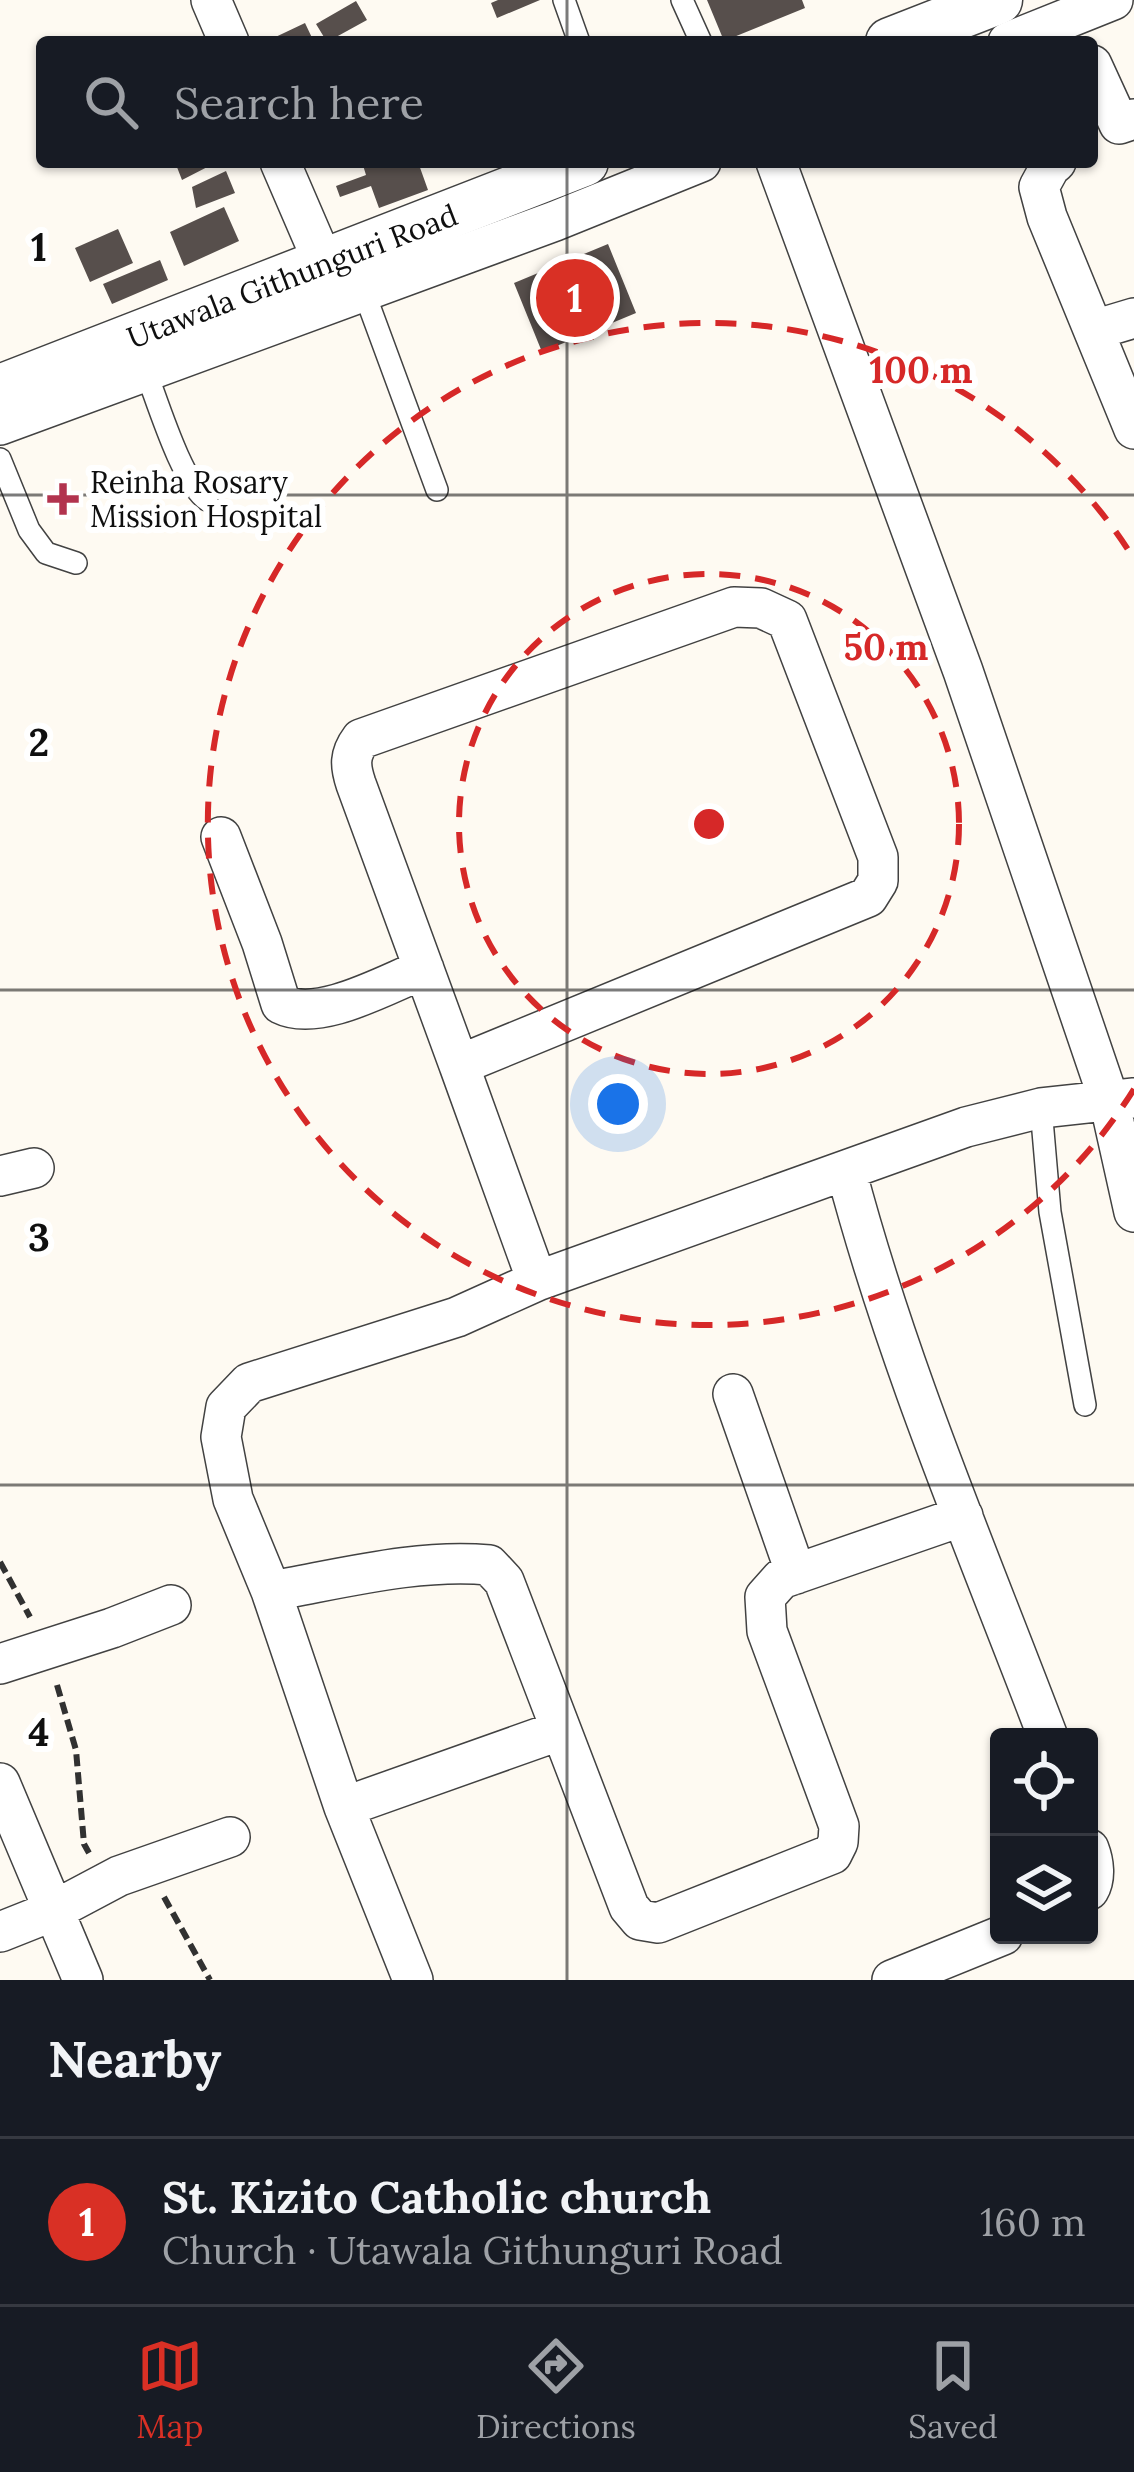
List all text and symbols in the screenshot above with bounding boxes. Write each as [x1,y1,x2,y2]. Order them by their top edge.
search box [36,36,1098,168]
icon: search [78,69,144,135]
text: Search here [174,74,424,131]
street label: Utawala Githunguri Road [122,195,463,358]
text: 1 [31,222,47,272]
pin: 1 [536,253,614,343]
text: 100 m [870,347,973,393]
place label: Reinha Rosary Mission Hospital [90,463,322,535]
marker: Reinha Rosary Mission Hospital [47,483,79,515]
text: 50 m [844,624,928,670]
text: 2 [29,717,49,767]
centre of rings [688,803,730,845]
your location [588,1074,648,1134]
text: 3 [28,1212,50,1262]
text: 4 [28,1707,50,1757]
map controls [990,1728,1098,1944]
button: locate [990,1728,1098,1836]
button: layers [990,1836,1098,1944]
text: Nearby [48,2026,221,2091]
text: St. Kizito Catholic church [162,2168,711,2225]
text: 1 [79,2197,95,2247]
text: 160 m [980,2197,1086,2247]
text: Church · Utawala Githunguri Road [162,2225,783,2275]
tab: Map [136,2333,203,2447]
tab: Directions [476,2333,636,2447]
tab: Saved [908,2333,998,2447]

